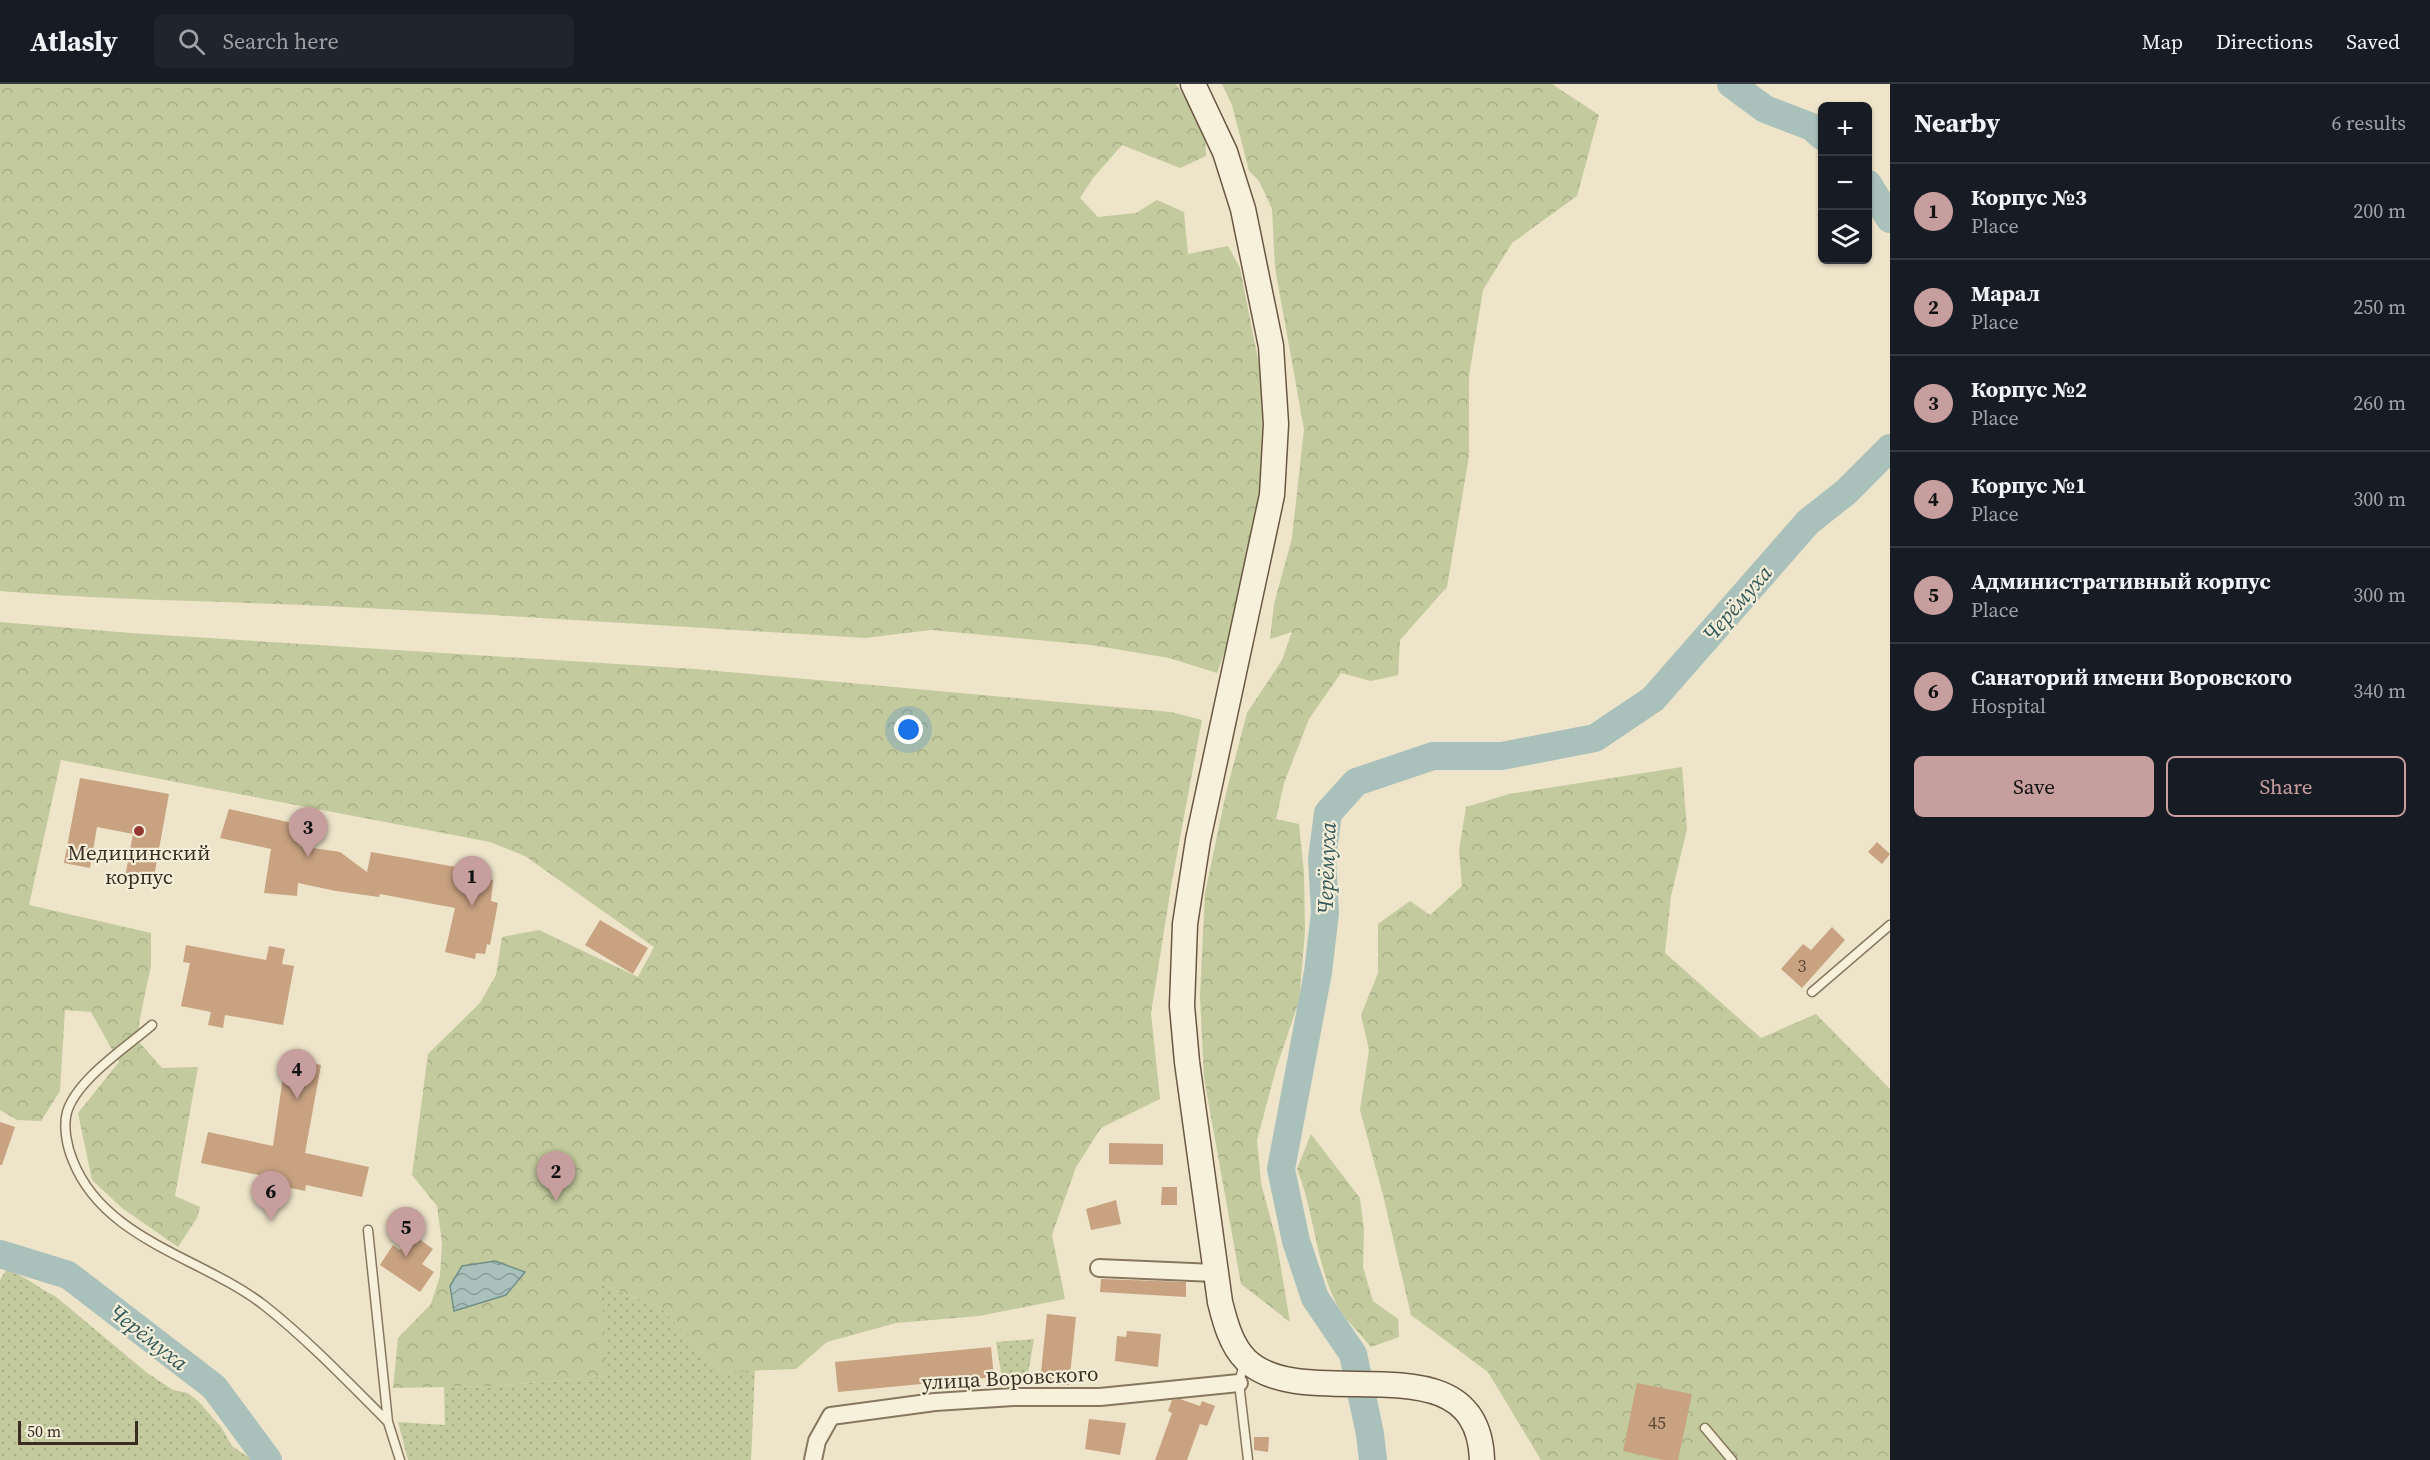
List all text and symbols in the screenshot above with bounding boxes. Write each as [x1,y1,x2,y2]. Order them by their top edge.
search box [154,14,574,68]
text: Atlasly [30,22,118,60]
icon: search [175,25,208,58]
text: Search here [223,26,339,56]
text: Map [2142,27,2183,56]
text: Directions [2216,27,2313,56]
text: Saved [2346,27,2400,56]
map controls [1818,102,1872,264]
button: + [1818,102,1872,156]
text: Nearby [1914,105,2000,141]
text: 6 results [2331,109,2406,137]
button: − [1818,156,1872,210]
text: Корпус №3 [1971,182,2087,212]
text: 1 [1928,197,1939,225]
text: 200 m [2353,197,2406,225]
button: layers [1818,210,1872,264]
text: Place [1971,212,2019,240]
text: Марал [1971,278,2040,308]
text: 2 [1928,293,1939,321]
text: 250 m [2353,293,2406,321]
text: Place [1971,308,2019,336]
text: Корпус №2 [1971,374,2087,404]
text: 3 [1928,389,1939,417]
text: 260 m [2353,389,2406,417]
text: Place [1971,404,2019,432]
text: Корпус №1 [1971,470,2087,500]
text: 4 [1928,485,1939,513]
text: 300 m [2353,485,2406,513]
text: Place [1971,500,2019,528]
water label: Черёмуха [1695,558,1779,648]
text: Административный корпус [1971,566,2271,596]
text: 5 [1928,581,1939,609]
text: 300 m [2353,581,2406,609]
text: Place [1971,596,2019,624]
text: Санаторий имени Воровского [1971,662,2292,692]
text: 6 [1928,677,1939,705]
text: 340 m [2353,677,2406,705]
text: Hospital [1971,692,2046,720]
your location [894,715,923,744]
button: Save [1914,756,2154,817]
button: Share [2166,756,2406,817]
pin: 3 [288,808,328,857]
water label: Черёмуха [1309,821,1343,915]
marker: Медицинский корпус [132,824,146,838]
place label: Медицинский корпус [68,838,210,891]
pin: 1 [452,856,492,906]
house number: 3 [1798,953,1807,978]
pin: 4 [278,1050,316,1099]
pin: 2 [536,1152,576,1201]
pin: 6 [252,1172,290,1221]
pin: 5 [386,1208,426,1257]
water label: Черёмуха [103,1297,195,1378]
street label: улица Воровского [921,1358,1099,1397]
house number: 45 [1648,1410,1666,1435]
scale bar [18,1418,138,1446]
text: 50 m [27,1420,61,1442]

